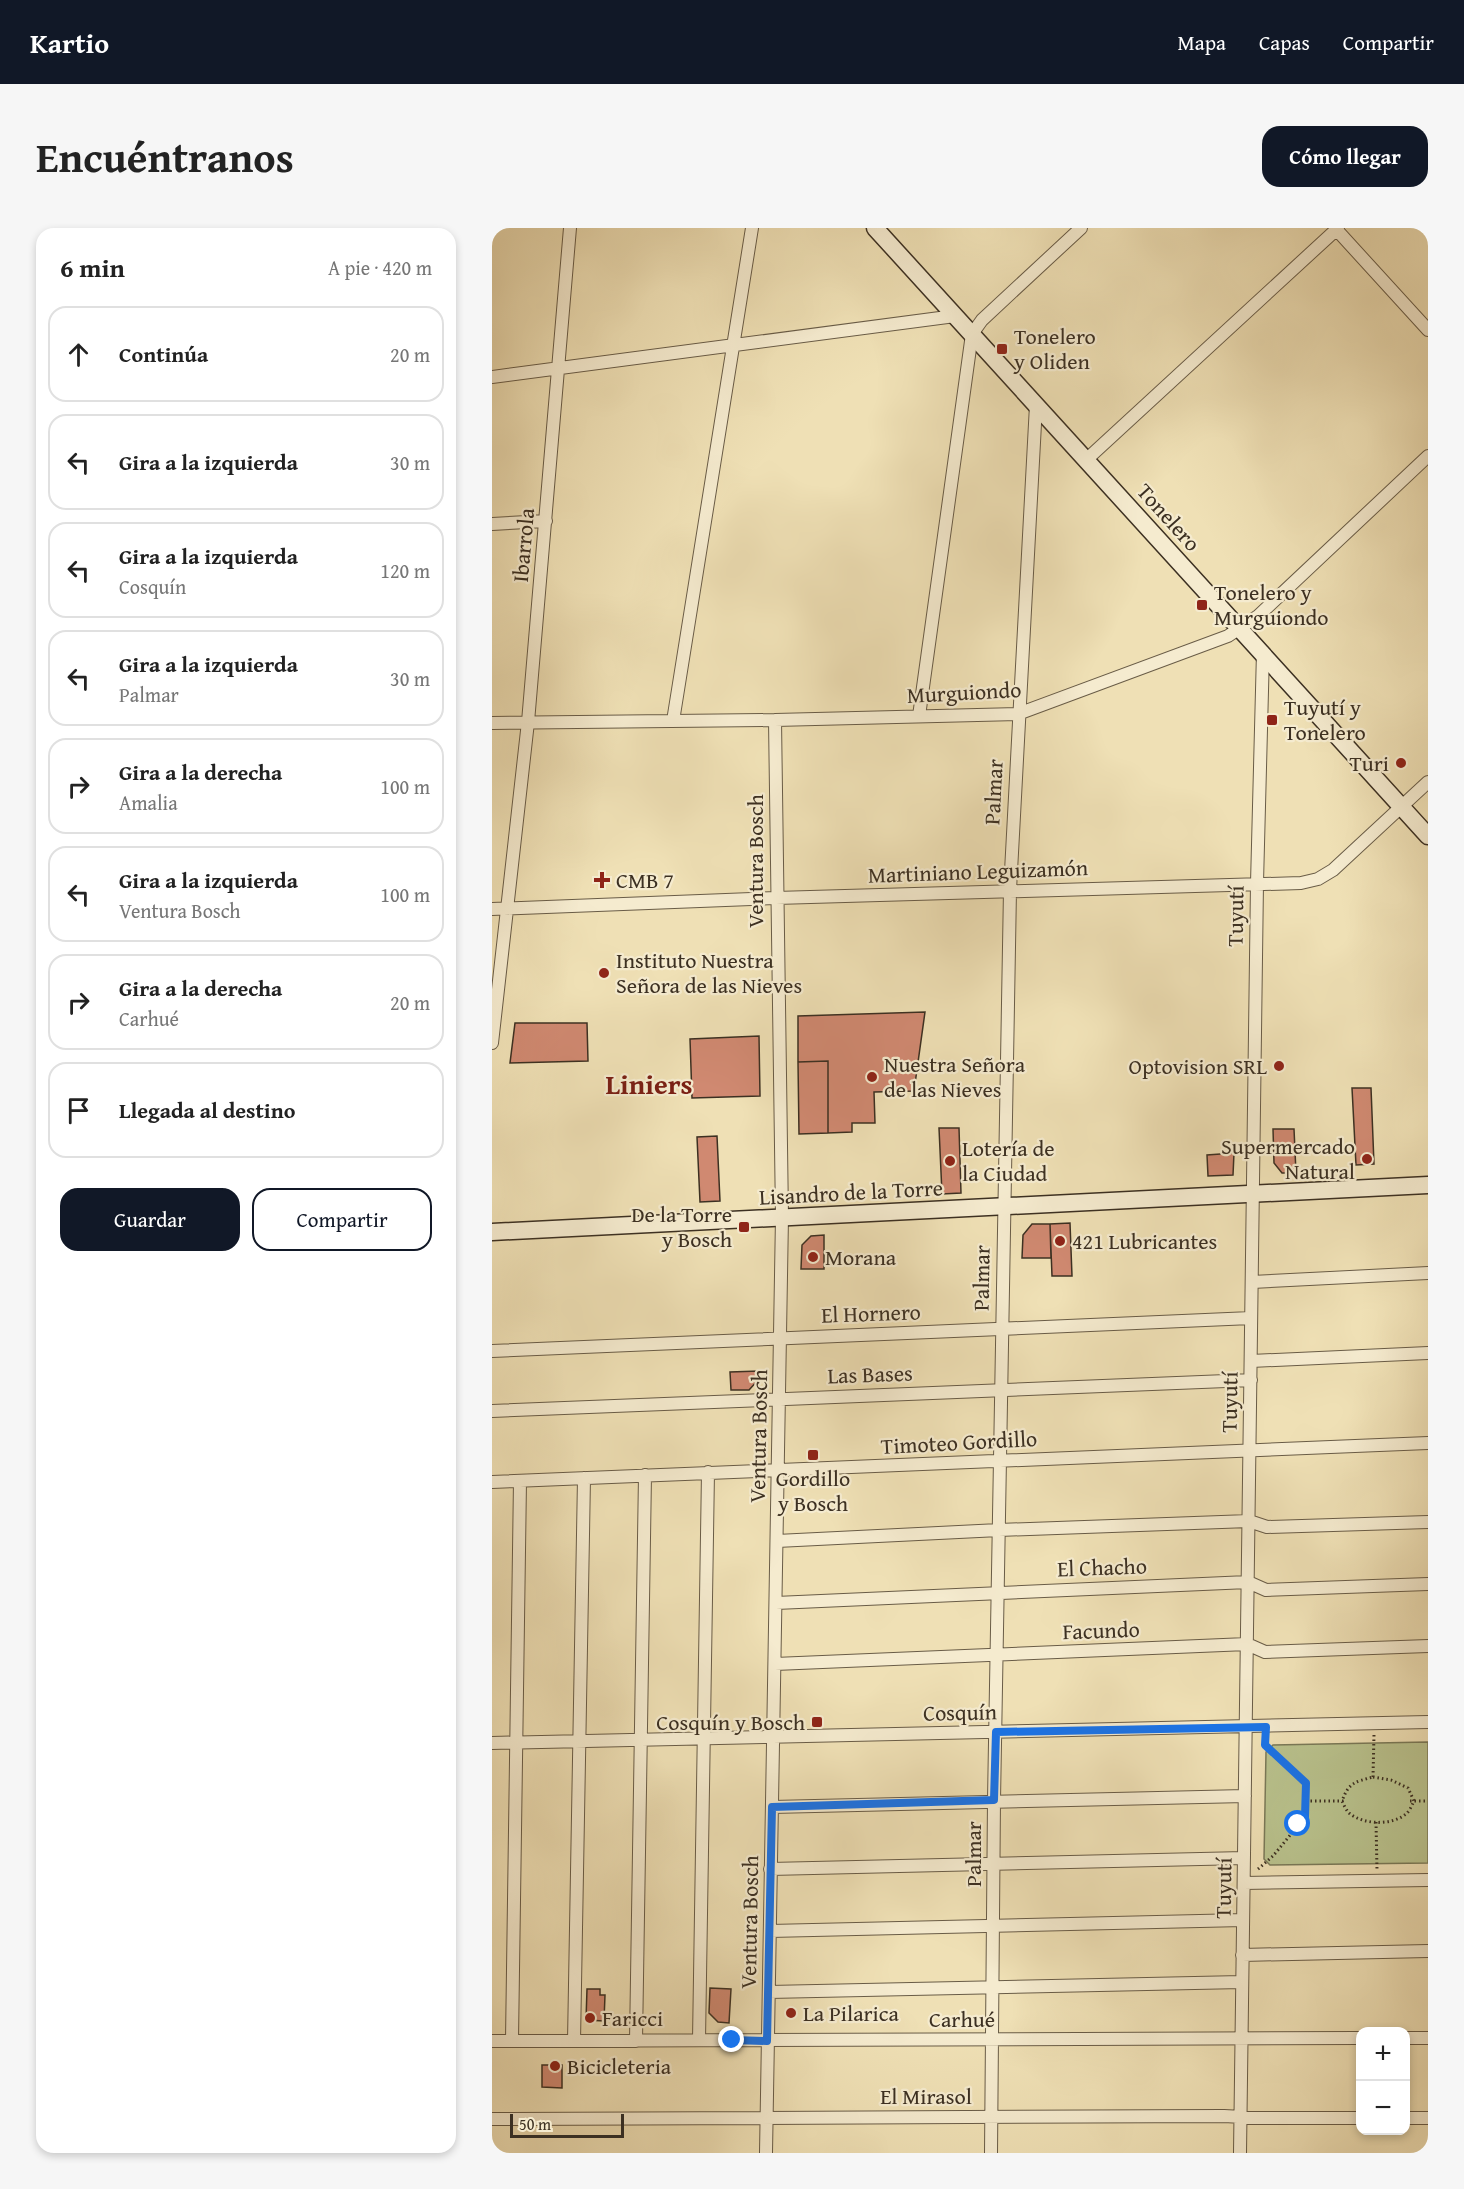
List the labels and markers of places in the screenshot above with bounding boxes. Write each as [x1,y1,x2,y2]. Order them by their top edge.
place label: Tonelero y Oliden [1013,320,1096,377]
marker: Tonelero y Oliden [995,342,1009,356]
place label: Tonelero y Murguiondo [1214,576,1329,633]
marker: Tonelero y Murguiondo [1195,598,1209,612]
place label: Tuyutí y Tonelero [1284,691,1366,748]
marker: Tuyutí y Tonelero [1265,713,1279,727]
place label: Turi [1350,747,1389,779]
marker: Turi [1394,756,1408,770]
place label: CMB 7 [616,864,674,896]
marker: CMB 7 [593,871,611,889]
place label: Instituto Nuestra Señora de las Nieves [616,944,802,1001]
marker: Instituto Nuestra Señora de las Nieves [597,966,611,980]
place label: Nuestra Señora de las Nieves [884,1048,1026,1105]
place label: Optovision SRL [1129,1050,1267,1082]
marker: Optovision SRL [1272,1059,1286,1073]
marker: Nuestra Señora de las Nieves [865,1070,879,1084]
place label: Supermercado Natural [1221,1130,1355,1187]
place label: Lotería de la Ciudad [962,1132,1055,1189]
marker: Supermercado Natural [1360,1152,1374,1166]
marker: Lotería de la Ciudad [943,1154,957,1168]
place label: De la Torre y Bosch [631,1198,733,1255]
marker: De la Torre y Bosch [737,1220,751,1234]
place label: 421 Lubricantes [1072,1225,1217,1257]
marker: 421 Lubricantes [1053,1234,1067,1248]
place label: Morana [825,1241,897,1273]
marker: Morana [806,1250,820,1264]
marker: Gordillo y Bosch [806,1448,820,1462]
place label: Gordillo y Bosch [776,1462,850,1519]
place label: Cosquín y Bosch [656,1706,806,1738]
marker: Cosquín y Bosch [810,1715,824,1729]
place label: La Pilarica [803,1997,900,2029]
place label: Faricci [602,2002,663,2034]
marker: La Pilarica [784,2006,798,2020]
marker: Faricci [583,2011,597,2025]
place label: Bicicleteria [567,2050,672,2082]
marker: Bicicleteria [548,2059,562,2073]

